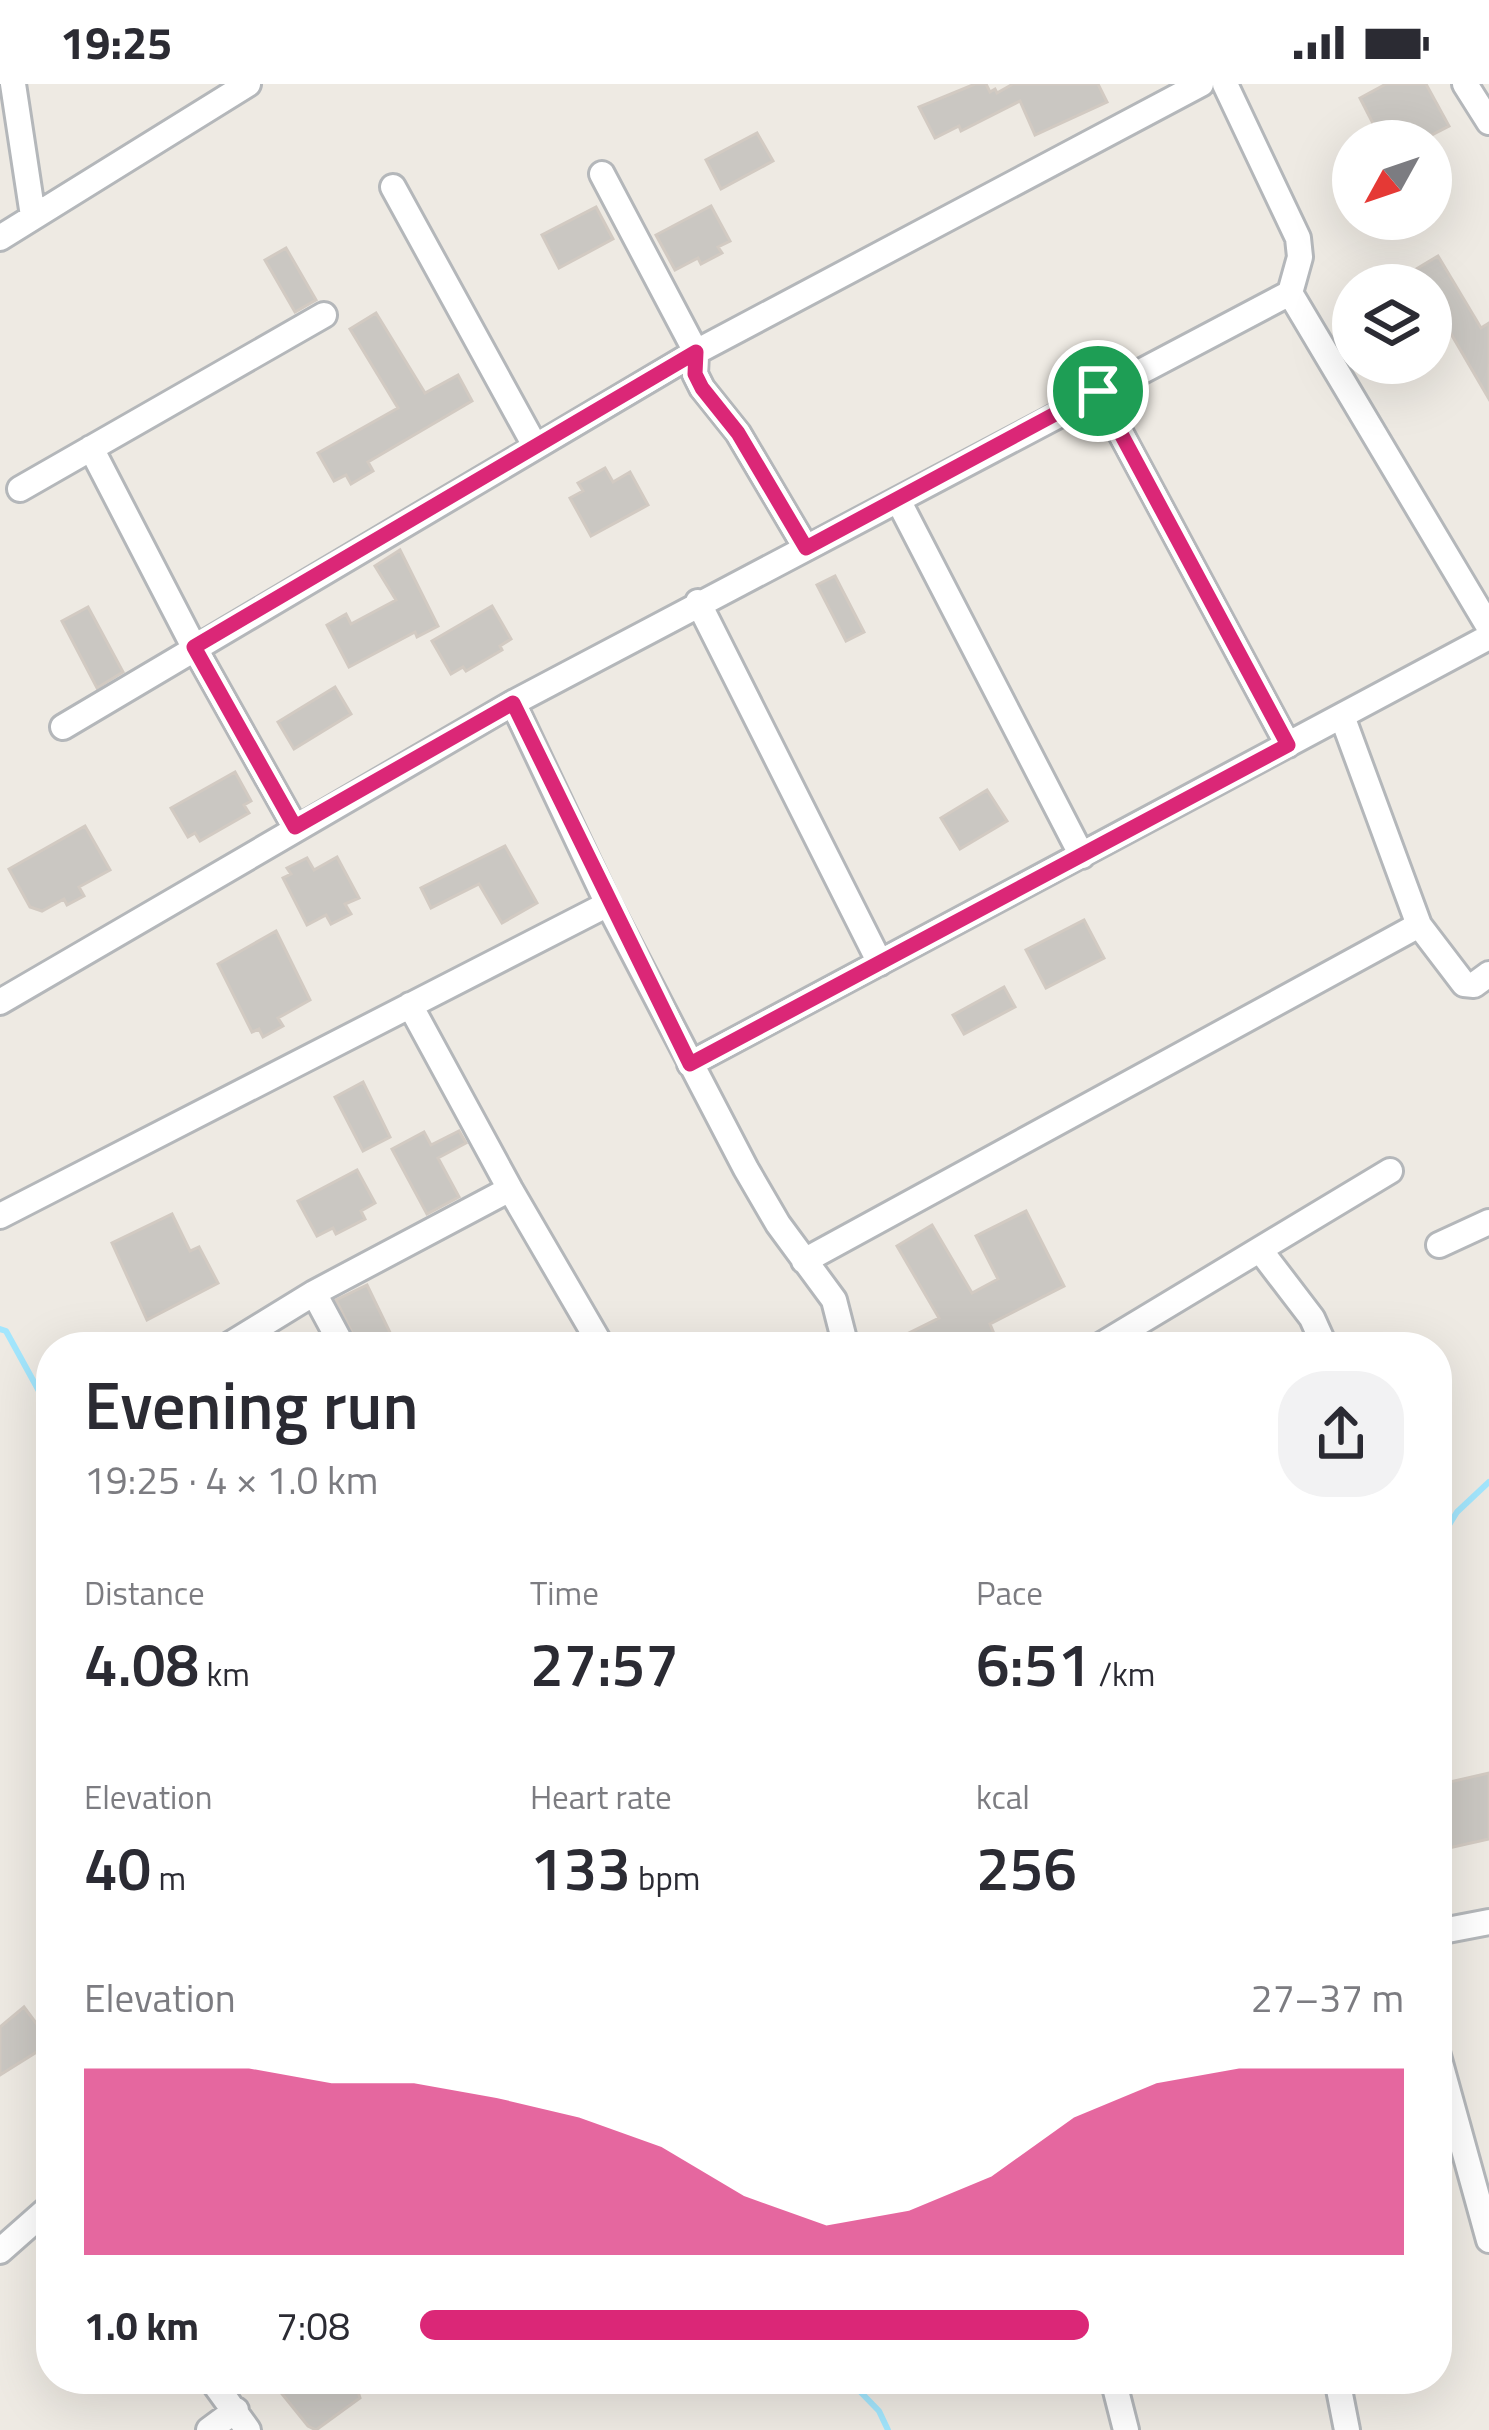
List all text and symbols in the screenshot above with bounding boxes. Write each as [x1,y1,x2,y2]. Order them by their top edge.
text: 19:25 [60,8,172,76]
north arrow [1332,120,1452,240]
map controls [1332,120,1452,384]
button: layers [1332,264,1452,384]
pin [1047,340,1149,442]
icon: arrive [1065,358,1131,424]
text: Evening run [84,1354,418,1455]
button: share [1278,1371,1404,1497]
text: 19:25 · 4 × 1.0 km [84,1450,378,1509]
text: Distance [84,1568,205,1618]
text: Time [530,1568,599,1618]
text: Pace [976,1568,1043,1618]
text: 4.08 [84,1618,199,1709]
text: 27:57 [530,1618,679,1709]
text: 6:51 [976,1618,1091,1709]
text: km [199,1649,250,1699]
text: /km [1091,1649,1155,1699]
text: Elevation [84,1772,212,1822]
text: Heart rate [530,1772,672,1822]
text: kcal [976,1772,1030,1822]
text: 40 [84,1822,151,1913]
text: 133 [530,1822,631,1913]
text: 256 [976,1822,1077,1913]
text: m [151,1853,186,1903]
text: bpm [631,1853,700,1903]
text: Elevation [84,1968,236,2027]
text: 27–37 m [1251,1968,1404,2027]
text: 1.0 km [84,2296,199,2355]
text: 7:08 [276,2296,350,2355]

